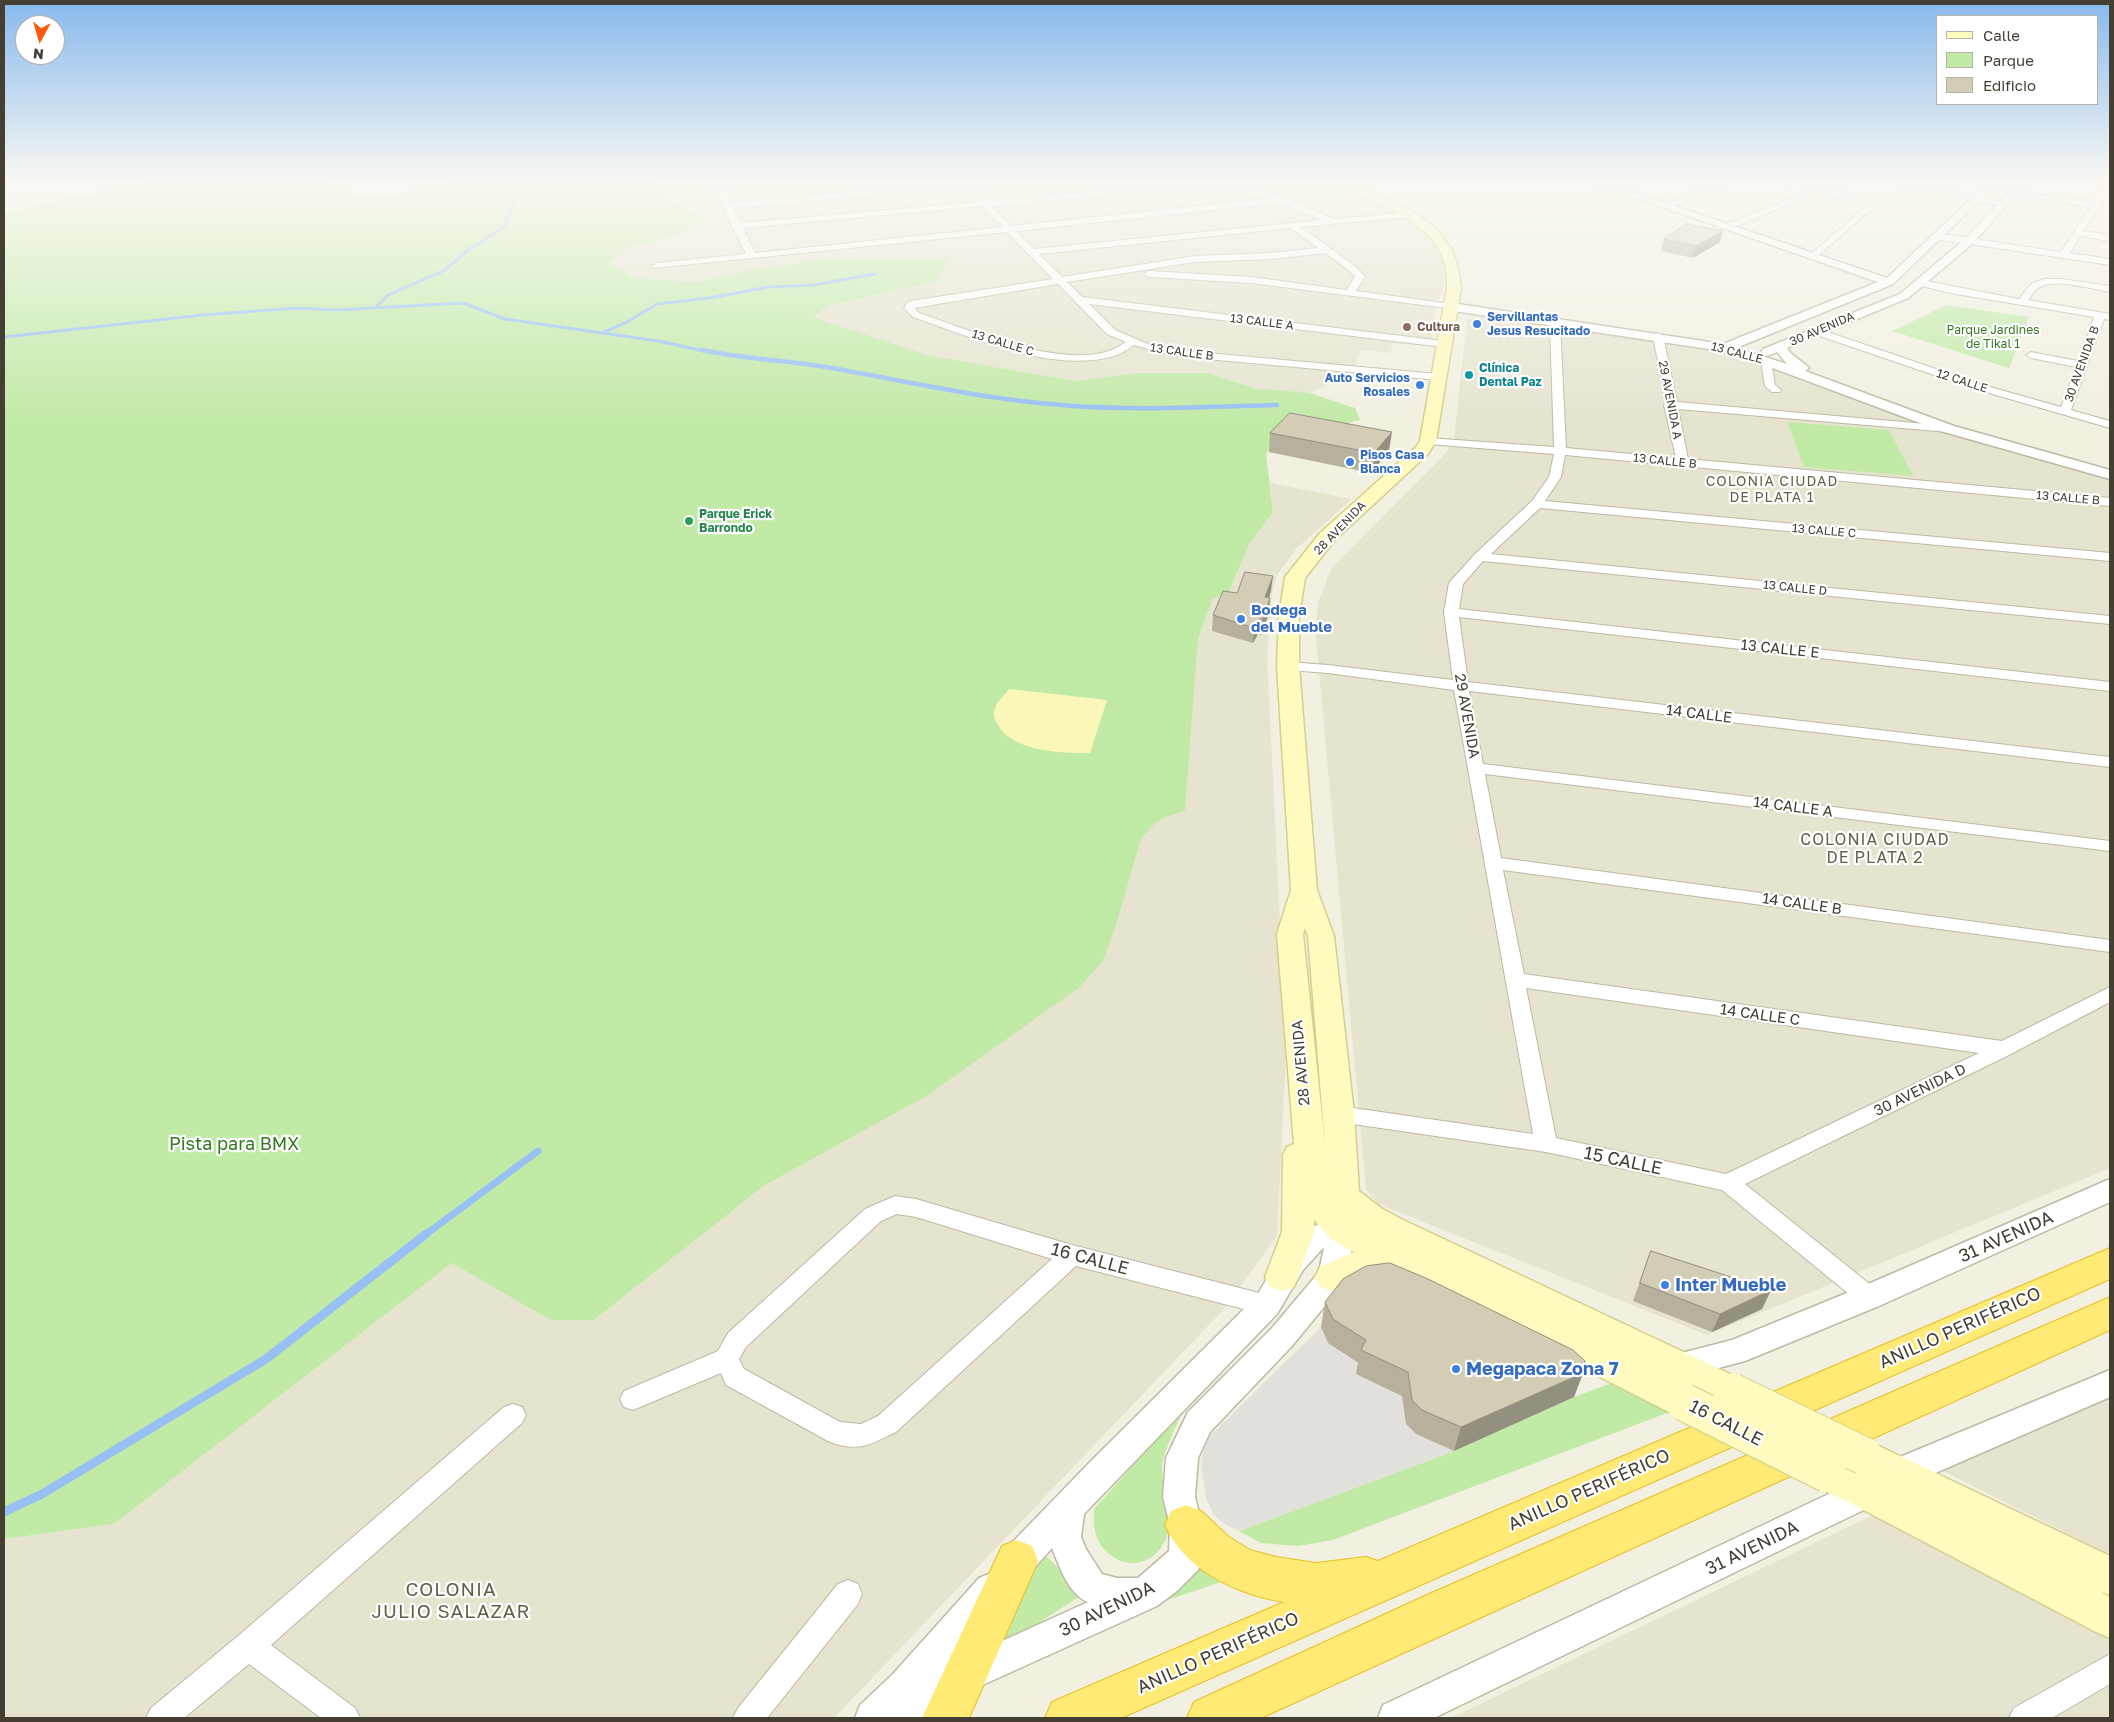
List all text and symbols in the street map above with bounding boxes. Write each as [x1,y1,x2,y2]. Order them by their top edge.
north arrow [15,15,65,65]
legend [1936,15,2099,105]
text: Calle [1983,26,2020,44]
text: N [32,45,45,63]
text: Parque [1983,51,2034,69]
text: Edificio [1983,76,2036,94]
street label: 30 AVENIDA [1787,309,1857,349]
place label: Servillantas Jesus Resucitado [1487,310,1590,338]
street label: 13 CALLE A [1229,311,1295,333]
marker: Servillantas Jesus Resucitado [1471,318,1483,330]
place label: Cultura [1417,320,1460,334]
marker: Cultura [1401,321,1413,333]
park label: Parque Jardines de Tikal 1 [1947,323,2039,351]
street label: 30 AVENIDA B [2062,324,2102,404]
street label: 13 CALLE C [970,327,1036,359]
street label: 13 CALLE [1710,339,1764,367]
street label: 13 CALLE B [1149,340,1215,364]
street label: 29 AVENIDA A [1655,360,1685,440]
place label: Clínica Dental Paz [1479,361,1542,389]
street label: 12 CALLE [1935,366,1989,396]
marker: Clínica Dental Paz [1463,369,1475,381]
place label: Auto Servicios Rosales [1325,371,1410,399]
marker: Auto Servicios Rosales [1414,379,1426,391]
place label: Pisos Casa Blanca [1360,448,1424,476]
street label: 13 CALLE B [1633,451,1697,471]
marker: Pisos Casa Blanca [1344,456,1356,468]
district label: COLONIA CIUDAD DE PLATA 1 [1704,474,1840,507]
street label: 13 CALLE B [2036,488,2100,508]
street label: 28 AVENIDA [1311,498,1369,558]
place label: Parque Erick Barrondo [699,507,772,535]
marker: Parque Erick Barrondo [683,515,695,527]
street label: 13 CALLE C [1792,521,1856,541]
street label: 13 CALLE D [1762,577,1828,599]
place label: Bodega del Mueble [1251,601,1332,636]
marker: Bodega del Mueble [1235,613,1247,625]
street label: 13 CALLE E [1740,636,1820,662]
street label: 29 AVENIDA [1451,672,1483,760]
street label: 14 CALLE [1665,701,1733,727]
street label: 14 CALLE A [1752,793,1834,821]
district label: COLONIA CIUDAD DE PLATA 2 [1799,830,1951,868]
street label: 14 CALLE B [1761,890,1843,918]
street label: 14 CALLE C [1719,1000,1801,1030]
street label: 28 AVENIDA [1288,1019,1314,1107]
street label: 30 AVENIDA D [1871,1060,1969,1120]
park label: Pista para BMX [169,1133,299,1155]
street label: 15 CALLE [1582,1142,1664,1180]
street label: 31 AVENIDA [1956,1207,2056,1267]
street label: 16 CALLE [1049,1238,1131,1280]
place label: Inter Mueble [1675,1274,1786,1296]
marker: Inter Mueble [1659,1279,1671,1291]
street label: ANILLO PERIFÉRICO [1876,1283,2044,1373]
place label: Megapaca Zona 7 [1466,1358,1619,1380]
marker: Megapaca Zona 7 [1450,1363,1462,1375]
street label: 16 CALLE [1686,1395,1766,1451]
street label: ANILLO PERIFÉRICO [1505,1445,1673,1535]
street label: 31 AVENIDA [1702,1516,1802,1580]
street label: 30 AVENIDA [1056,1577,1158,1641]
district label: COLONIA JULIO SALAZAR [370,1579,532,1623]
street label: ANILLO PERIFÉRICO [1134,1608,1302,1698]

